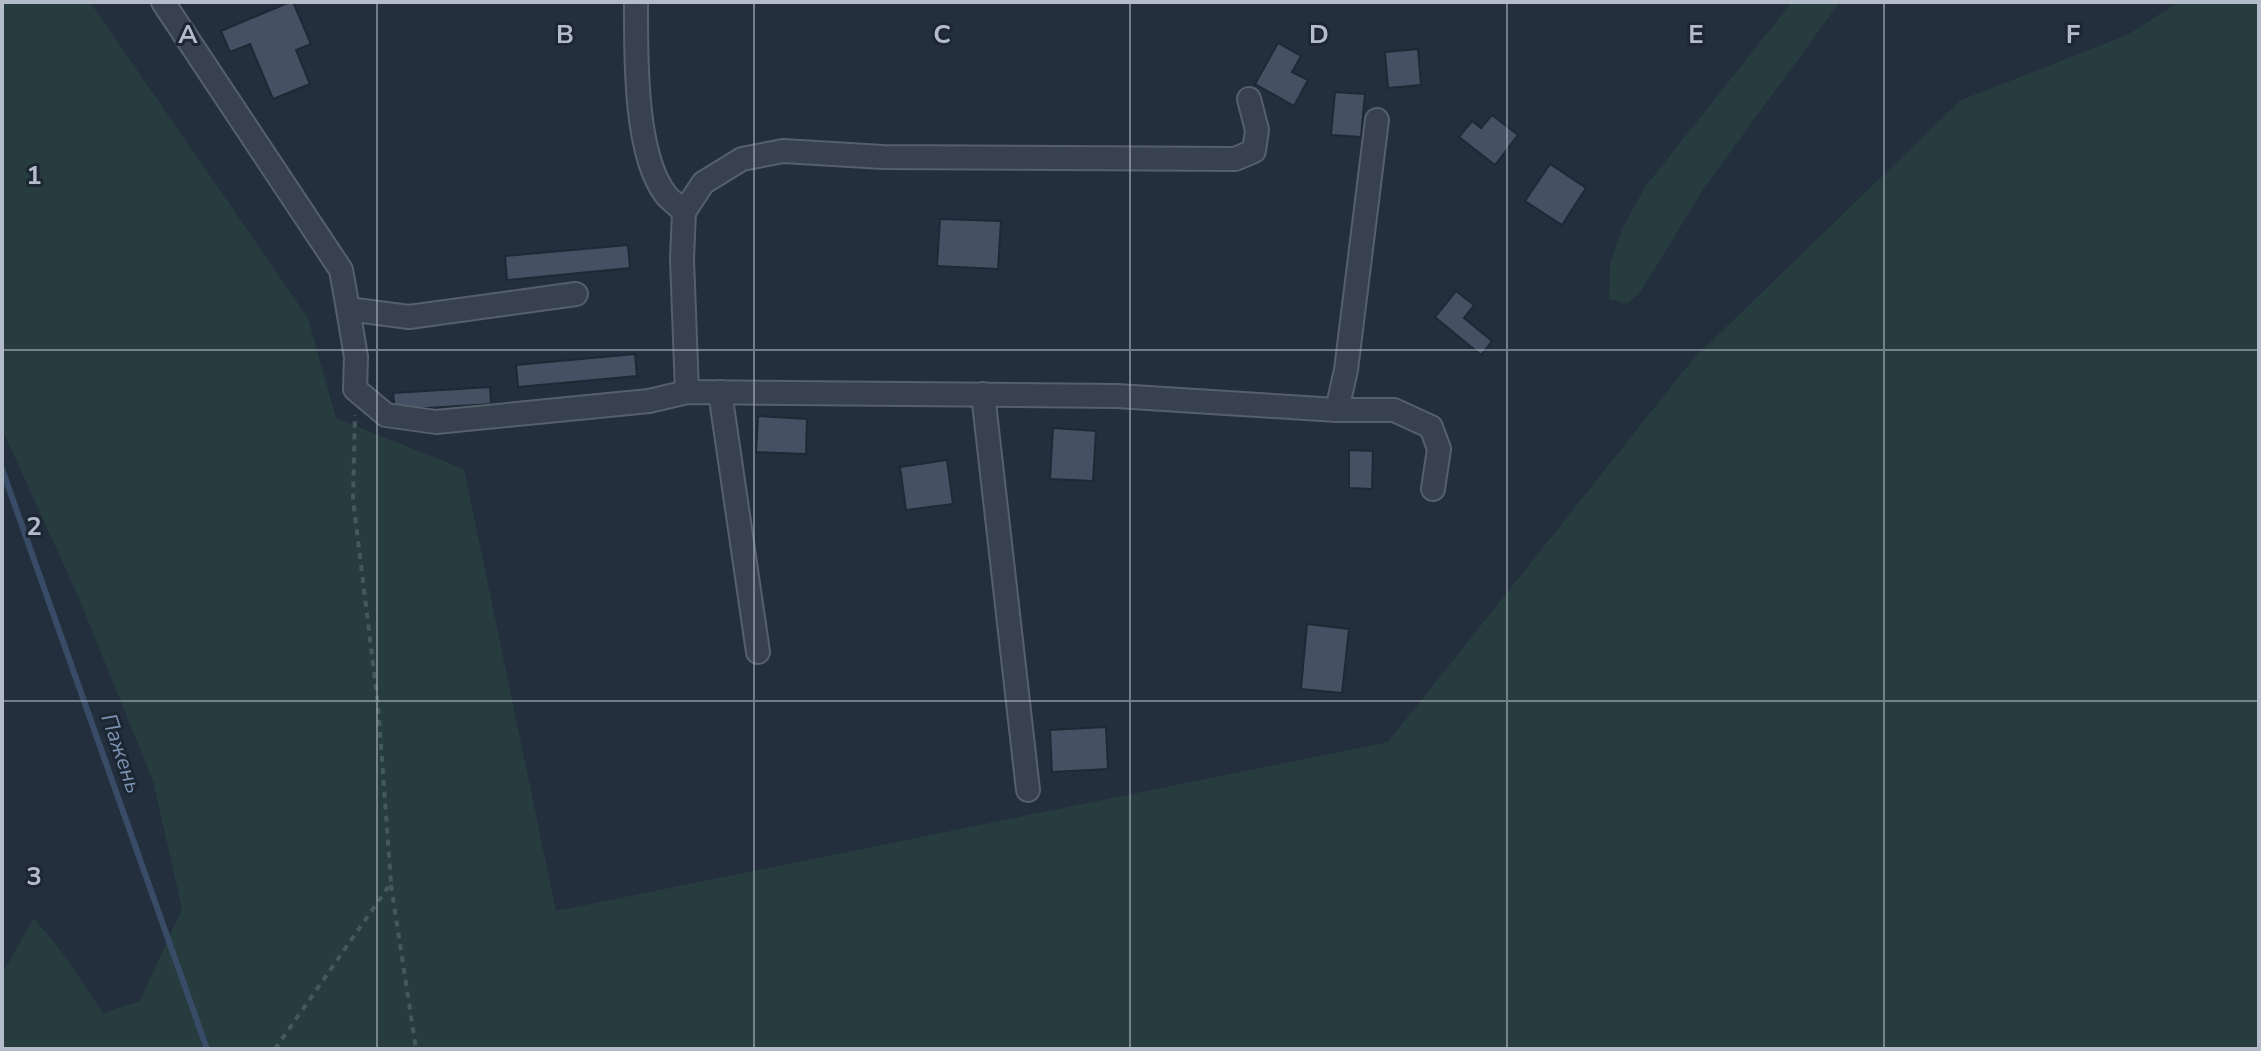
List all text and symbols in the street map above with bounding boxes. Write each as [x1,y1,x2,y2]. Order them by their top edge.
text: A [178,17,198,52]
text: B [556,17,574,52]
text: C [933,17,951,52]
text: D [1309,17,1329,52]
text: E [1688,17,1704,52]
text: F [2066,17,2080,52]
text: 1 [26,158,42,193]
text: 2 [26,509,42,544]
water label: Пажень [93,709,149,797]
text: 3 [26,859,42,894]

